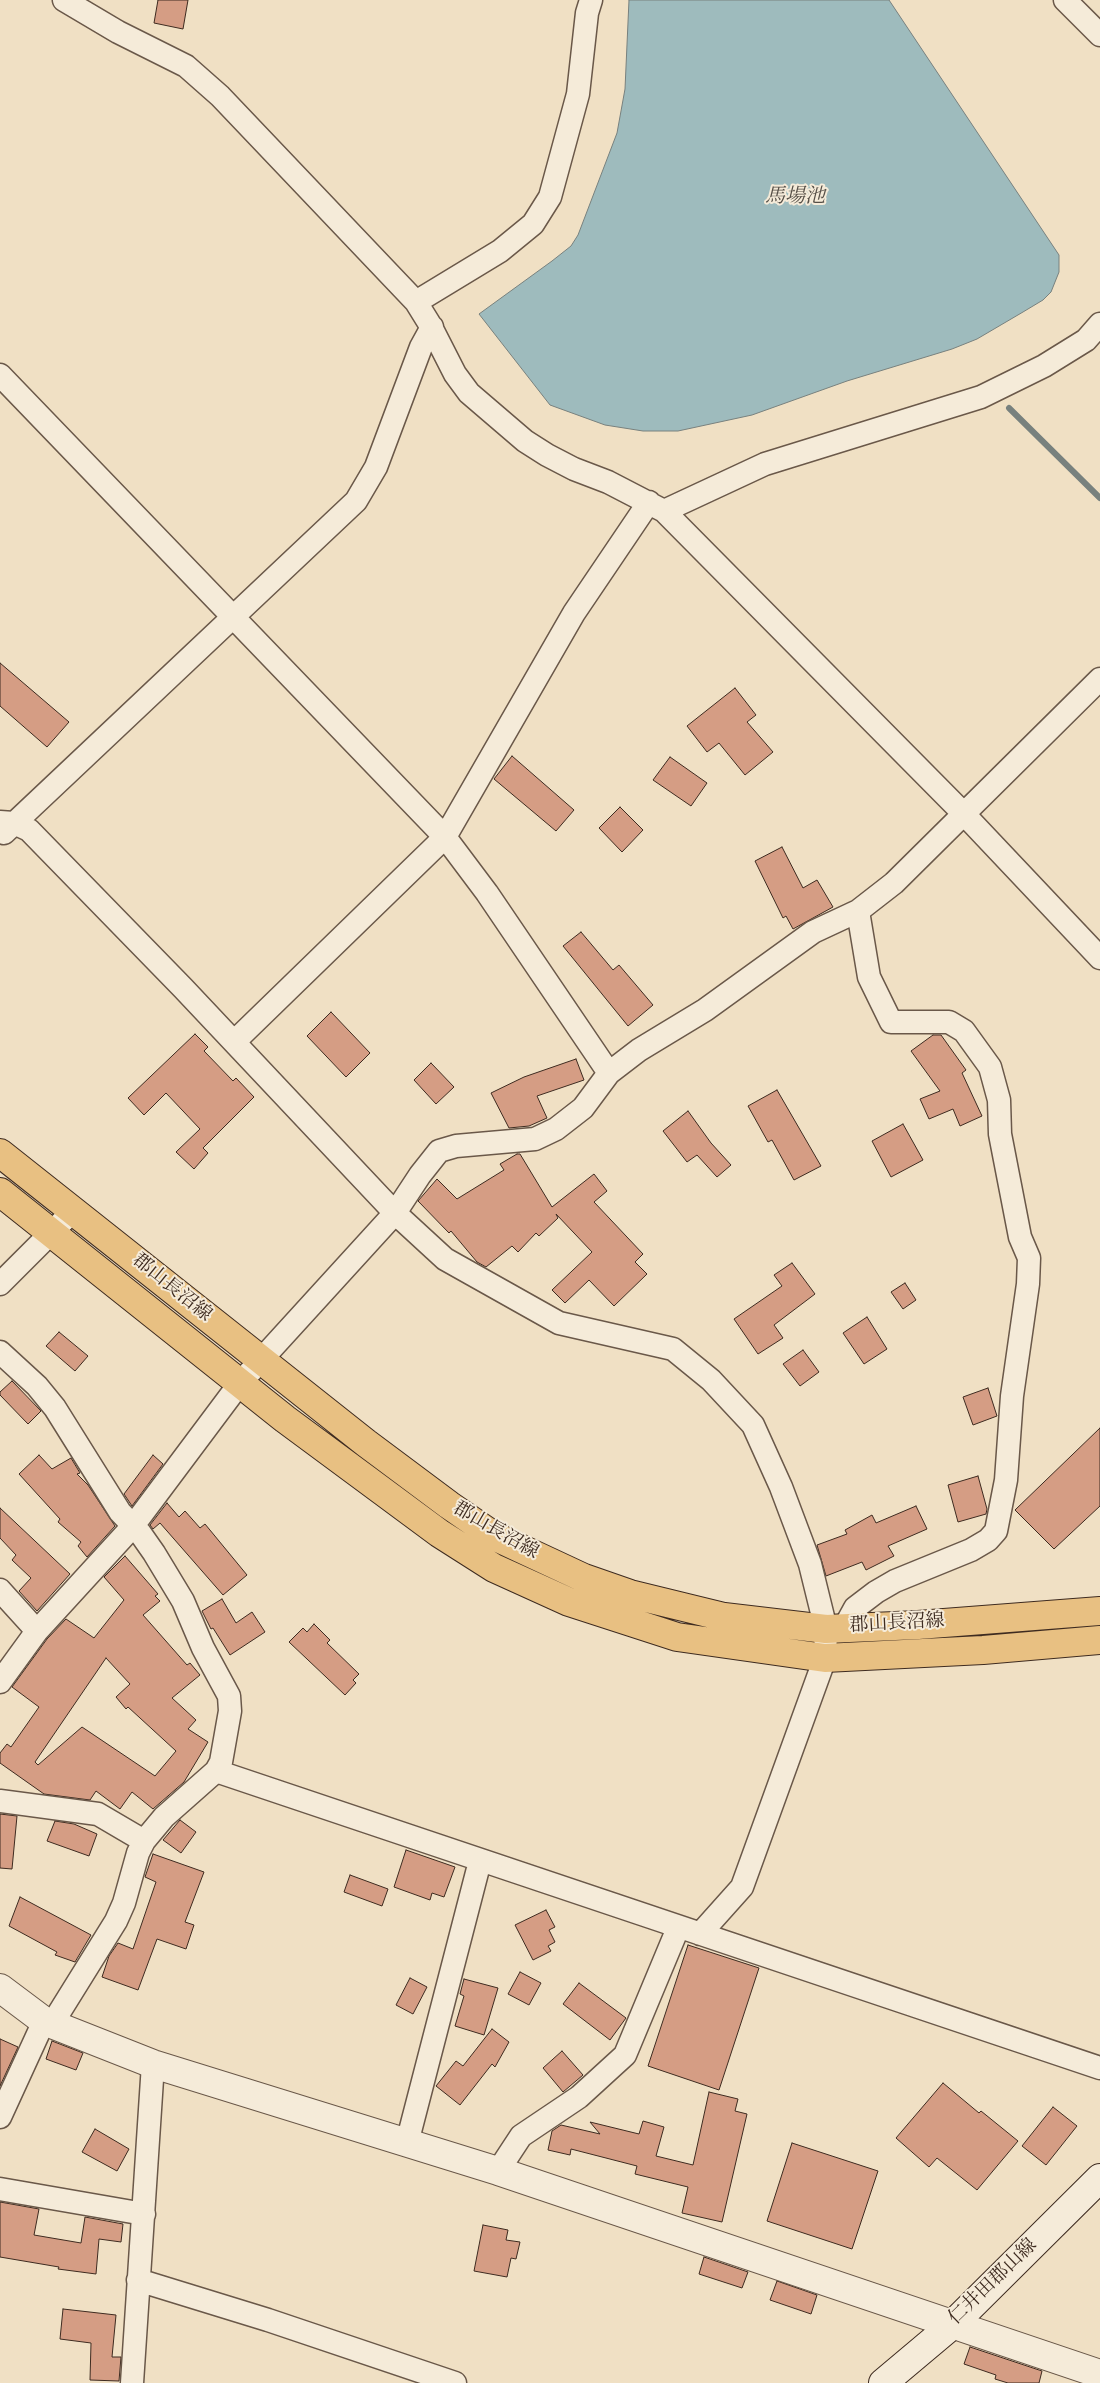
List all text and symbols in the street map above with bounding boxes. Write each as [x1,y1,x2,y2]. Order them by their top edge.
water label: 馬場池 [765,187,825,211]
street label: 郡山長沼線 [127,1250,215,1328]
street label: 郡山長沼線 [448,1498,542,1566]
street label: 郡山長沼線 [849,1611,945,1639]
street label: 仁井田郡山線 [945,2235,1043,2331]

